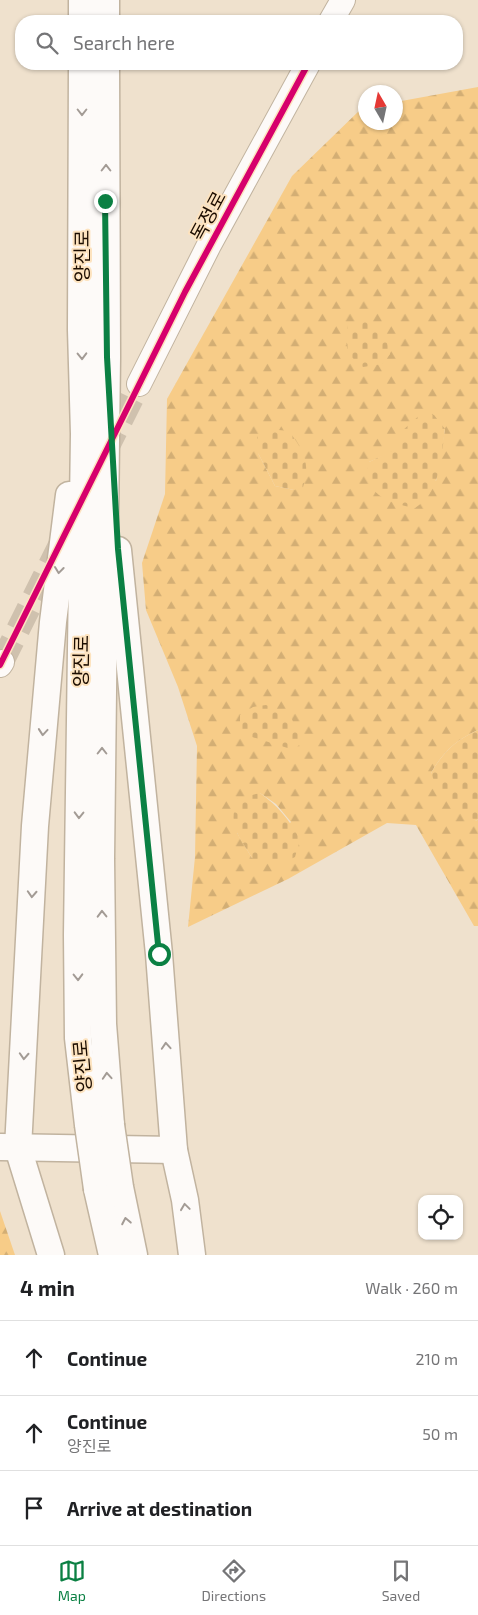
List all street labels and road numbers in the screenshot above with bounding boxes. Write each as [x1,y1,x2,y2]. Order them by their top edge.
street label: 독정로 [185,187,230,244]
street label: 양진로 [70,230,93,282]
street label: 양진로 [69,635,92,687]
street label: 양진로 [68,1039,95,1093]

